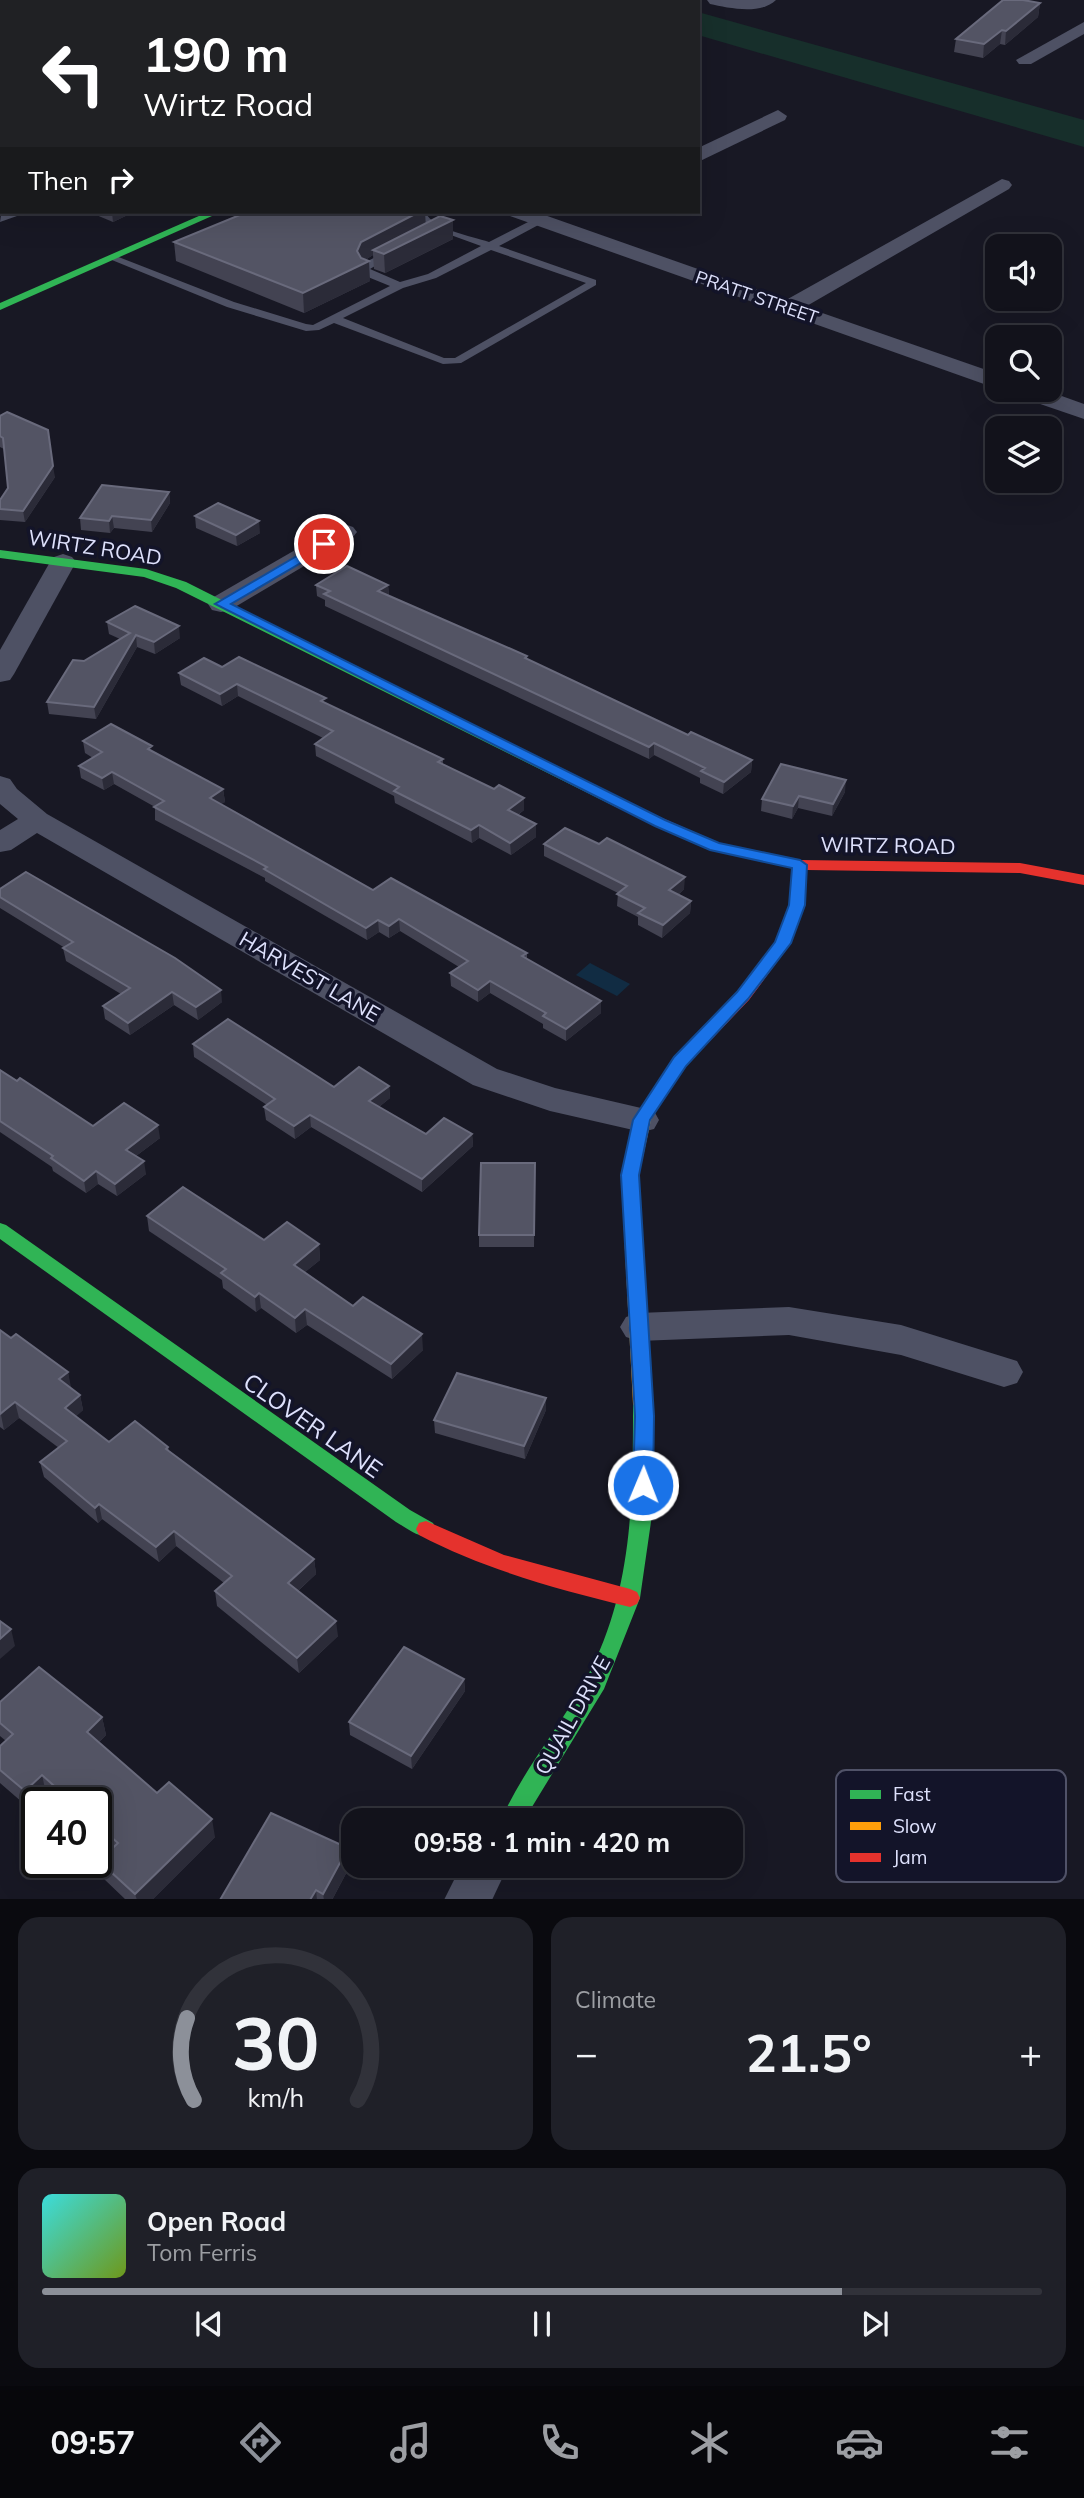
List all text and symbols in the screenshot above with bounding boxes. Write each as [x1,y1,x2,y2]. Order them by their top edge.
text: 190 m [143,23,289,84]
icon: left [28,28,119,119]
text: Wirtz Road [143,84,313,124]
icon: right [102,161,140,199]
text: Then [28,164,88,197]
map controls [985,234,1062,493]
button: sound [985,234,1062,311]
street label: PRATT STREET [692,265,822,329]
button: search [985,325,1062,402]
button: layers [985,416,1062,493]
pin [294,514,354,574]
street label: WIRTZ ROAD [26,524,164,570]
icon: arrive [305,525,343,563]
street label: WIRTZ ROAD [820,831,956,859]
street label: HARVEST LANE [235,925,385,1027]
street label: CLOVER LANE [238,1366,388,1484]
position arrow [606,1448,680,1522]
street label: QUAIL DRIVE [529,1651,615,1779]
legend [836,1770,1066,1882]
text: Fast [893,1782,931,1806]
speed limit sign: 40 [21,1787,112,1878]
text: Slow [893,1814,937,1838]
text: 09:58 · 1 min · 420 m [414,1826,670,1859]
text: Jam [893,1845,927,1869]
text: Climate [575,1985,656,2014]
text: 30 [232,1997,319,2088]
text: 21.5° [745,2020,872,2085]
text: − [575,2029,598,2077]
text: + [1019,2029,1042,2077]
text: km/h [247,2081,304,2112]
text: Open Road [147,2205,286,2238]
text: Tom Ferris [147,2238,257,2267]
icon: previous [190,2305,228,2343]
icon: pause [523,2305,561,2343]
icon: next [856,2305,894,2343]
icon: directions [236,2418,285,2467]
icon: music [386,2418,435,2467]
icon: phone [535,2418,584,2467]
icon: climate [685,2418,734,2467]
icon: car [835,2418,884,2467]
icon: filters [985,2418,1034,2467]
text: 09:57 [50,2422,135,2462]

